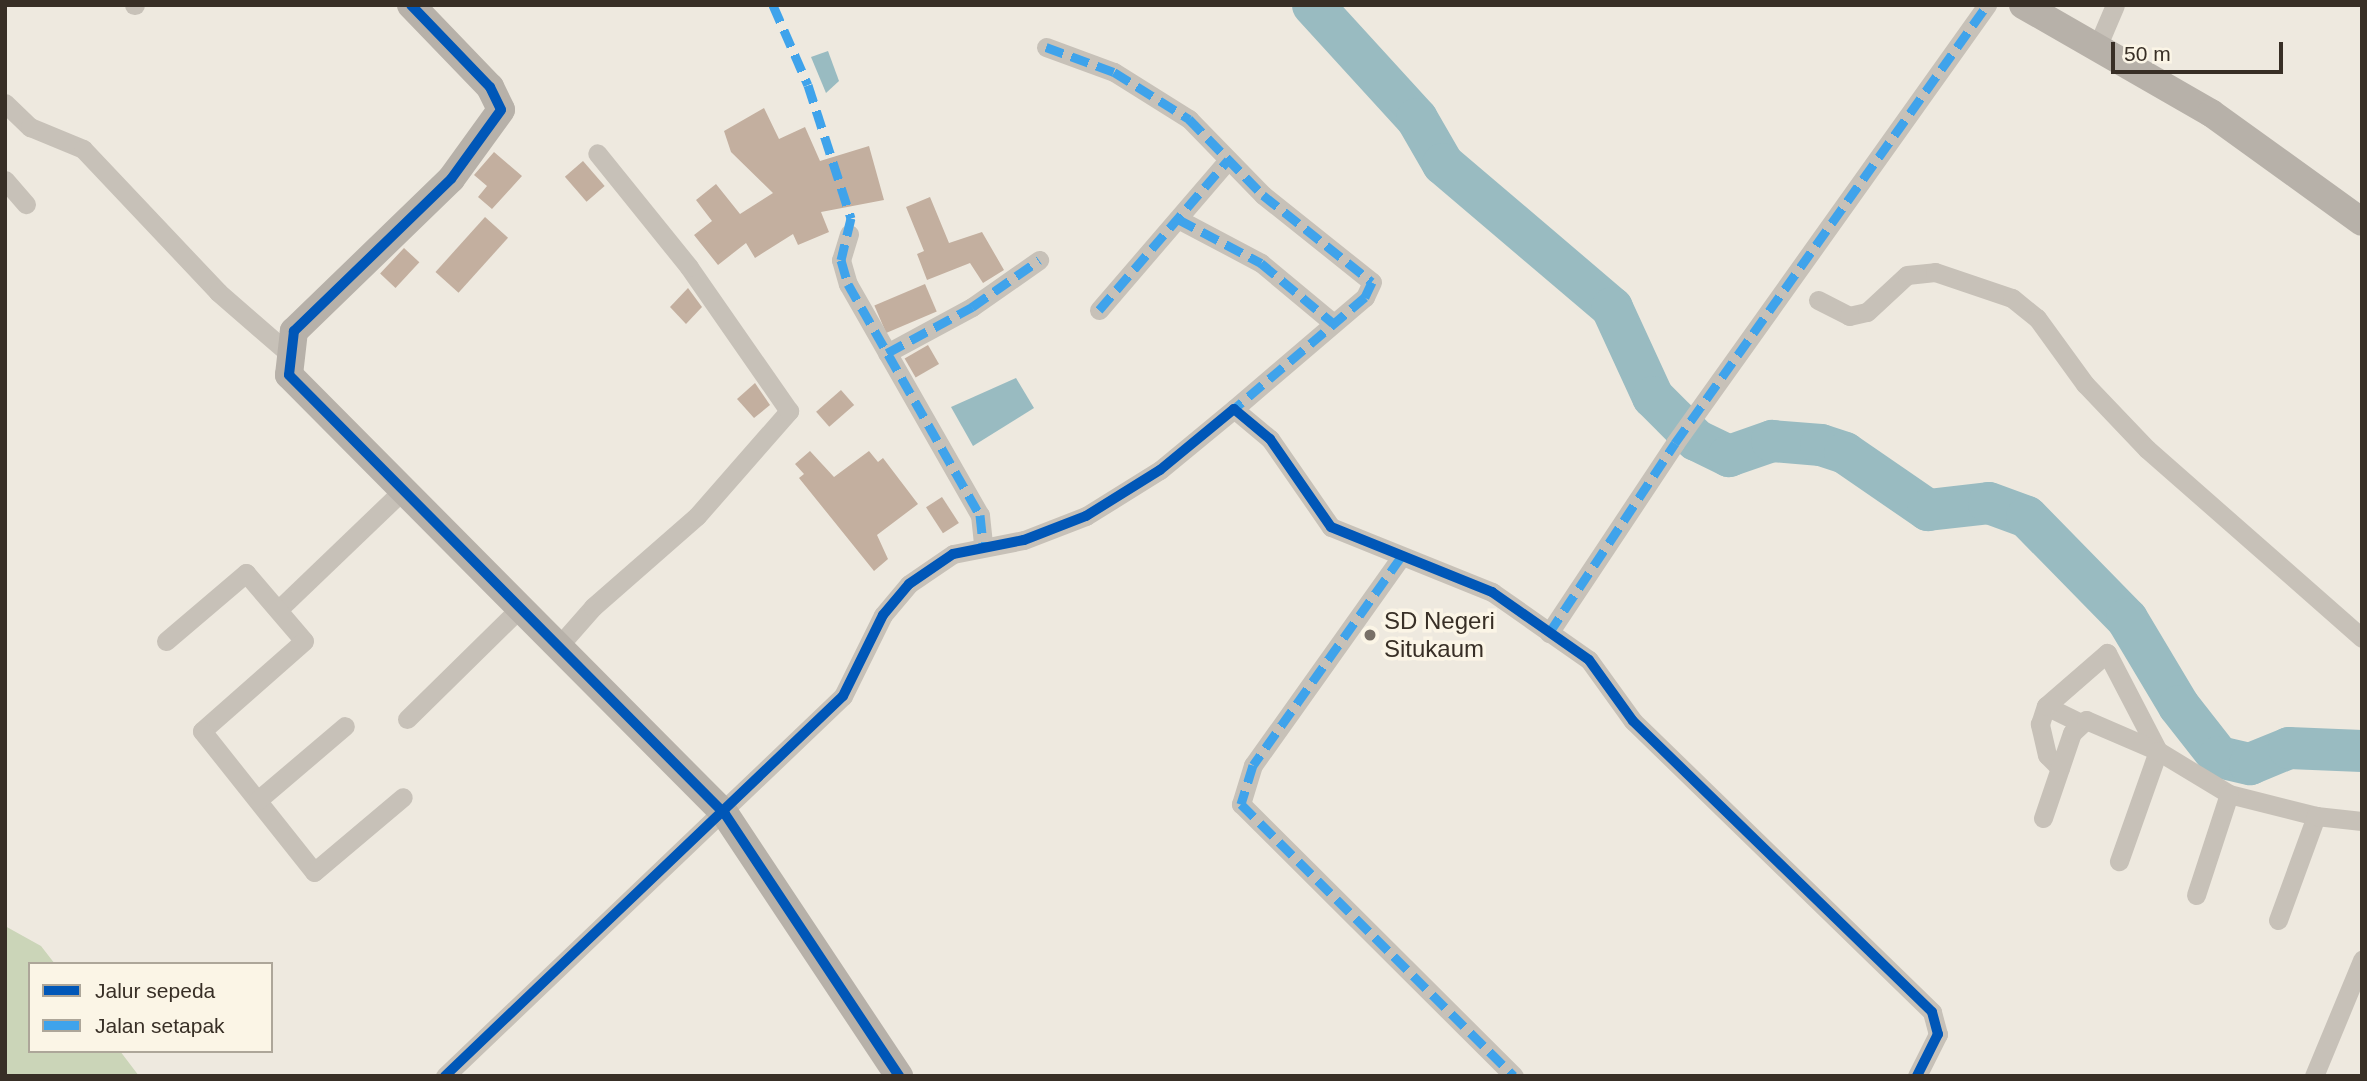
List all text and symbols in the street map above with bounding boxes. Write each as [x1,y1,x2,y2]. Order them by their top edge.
scale bar [2115,28,2286,72]
text: 50 m [2124,42,2171,65]
place label: SD Negeri Situkaum [1384,607,1495,663]
marker: SD Negeri Situkaum [1362,627,1378,643]
legend [28,962,273,1053]
text: Jalur sepeda [95,979,215,1002]
text: Jalan setapak [95,1014,225,1037]

